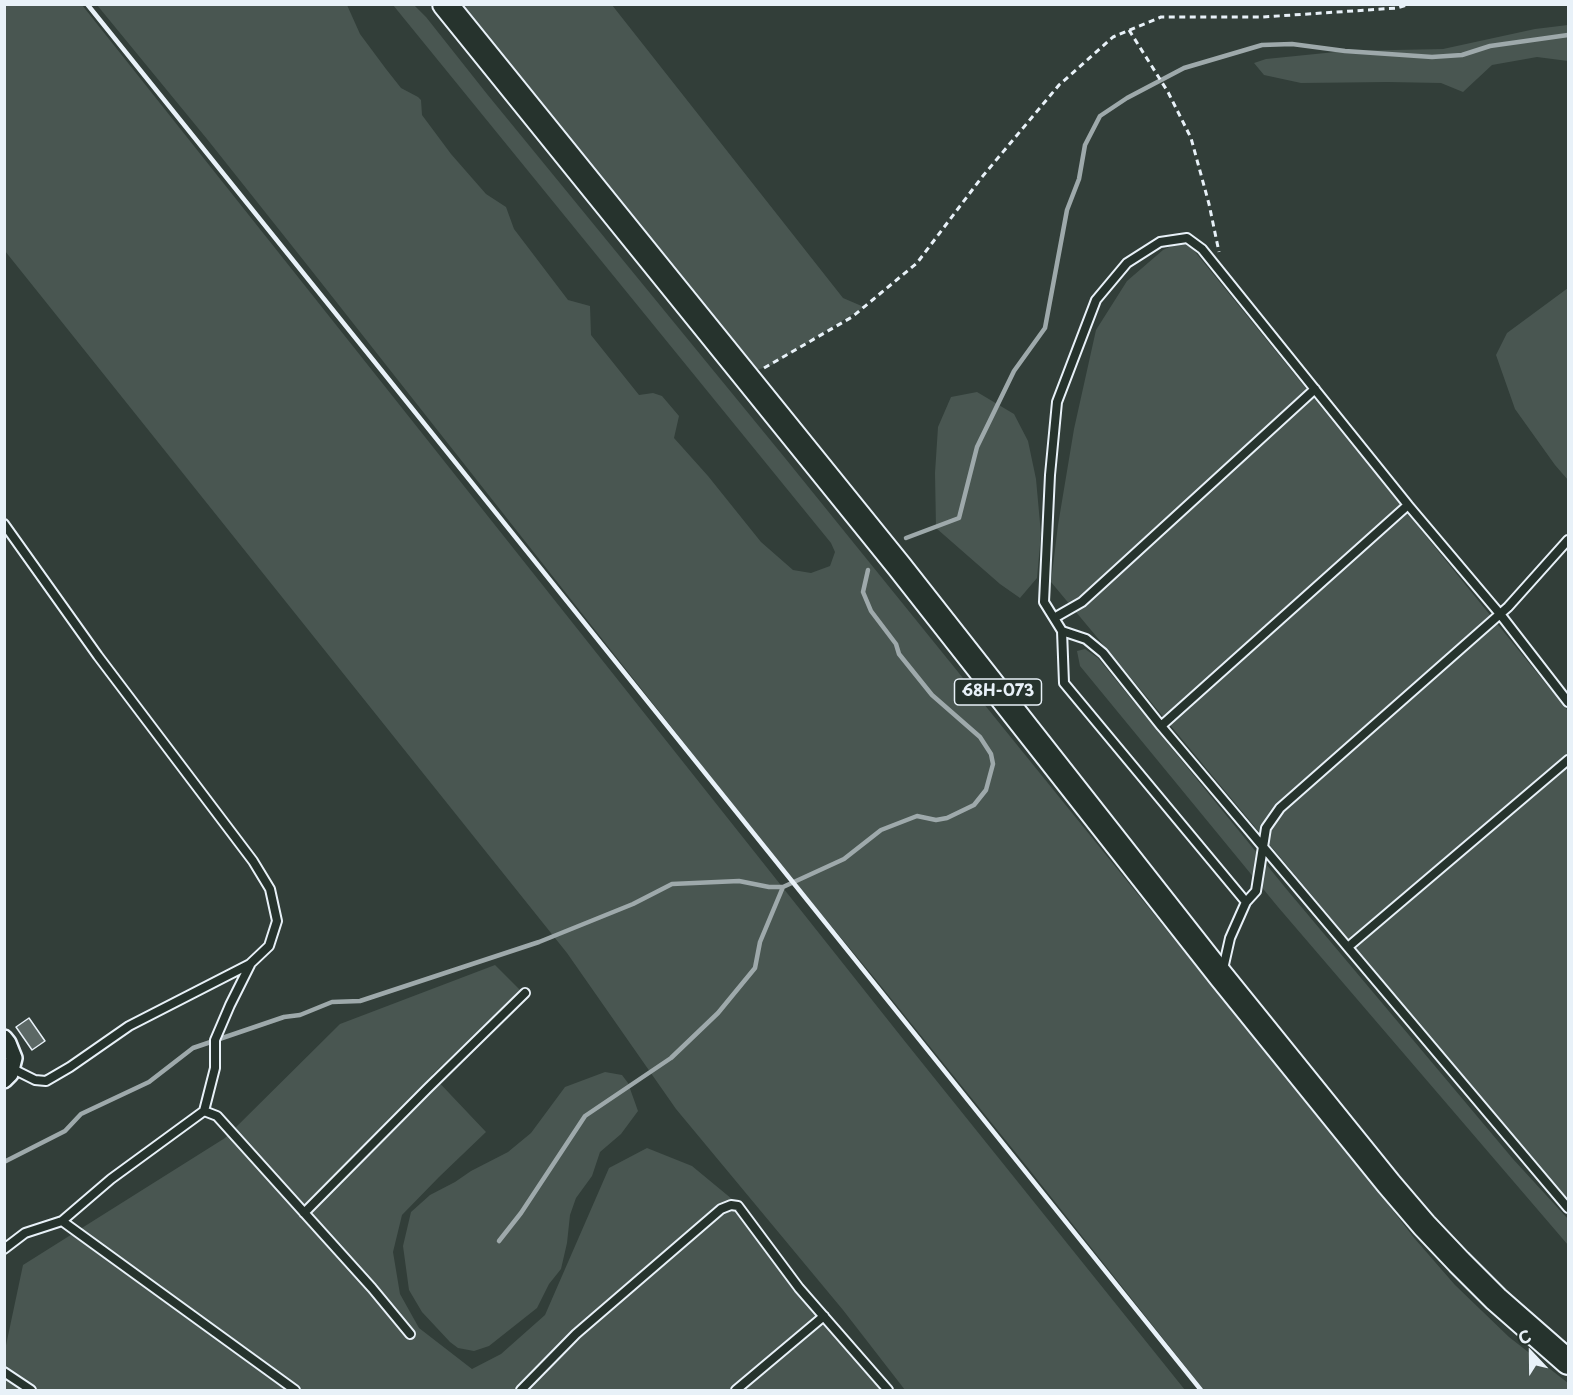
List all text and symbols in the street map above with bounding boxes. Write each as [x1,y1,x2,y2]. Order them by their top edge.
road number: 68Н-073 [954,679,1042,705]
north arrow [1501,1323,1561,1383]
text: С [1514,1323,1534,1350]

